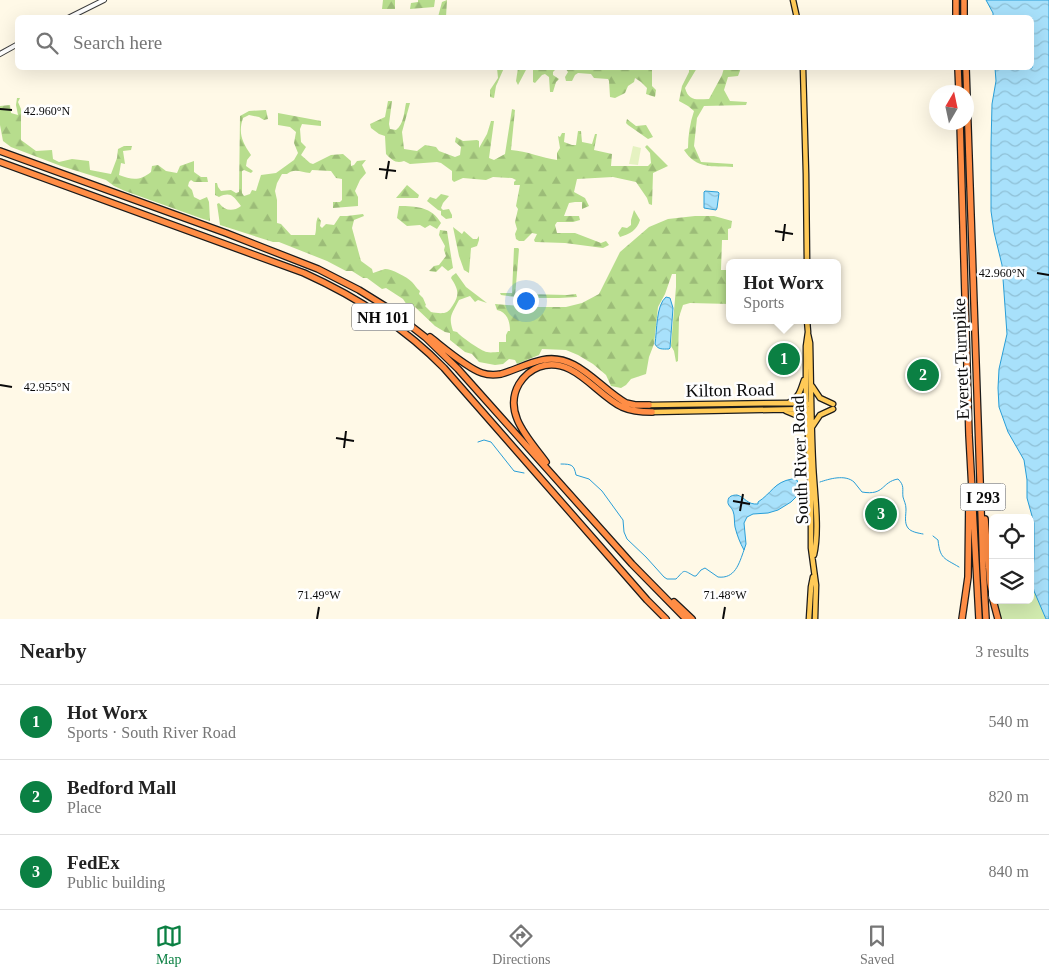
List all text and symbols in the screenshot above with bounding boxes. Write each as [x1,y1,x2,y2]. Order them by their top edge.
search box [15,15,1034,70]
icon: search [33,29,61,57]
text: Search here [73,32,162,53]
north arrow [929,85,974,130]
text: 42.960°N [24,104,71,118]
popup [726,259,841,324]
text: 42.960°N [979,266,1026,280]
text: Hot Worx [743,272,824,293]
your location [513,288,539,314]
text: Sports [743,294,784,311]
street label: Everett Turnpike [949,298,973,420]
road number: NH 101 [352,304,414,330]
pin: 1 [768,340,800,378]
pin: 2 [907,356,939,394]
street label: Kilton Road [686,379,774,401]
text: 42.955°N [24,380,71,394]
street label: South River Road [788,395,812,525]
road number: I 293 [960,484,1006,511]
pin: 3 [865,495,897,533]
map controls [989,514,1034,604]
button: locate [989,514,1034,559]
button: layers [989,559,1034,604]
text: 71.49°W [297,588,341,602]
text: 71.48°W [703,588,747,602]
text: Nearby [20,639,87,663]
text: 3 results [975,643,1029,660]
text: Hot Worx [67,702,147,723]
text: 1 [32,713,40,730]
text: 540 m [989,713,1029,730]
text: Sports · South River Road [67,724,236,741]
text: Bedford Mall [67,777,176,798]
text: 2 [32,788,40,805]
text: 820 m [989,788,1029,805]
text: Place [67,799,102,816]
text: FedEx [67,852,120,873]
text: 3 [32,863,40,880]
text: 840 m [989,863,1029,880]
text: Public building [67,874,165,891]
tab: Map [155,922,183,968]
tab: Directions [492,922,551,968]
tab: Saved [860,922,894,968]

